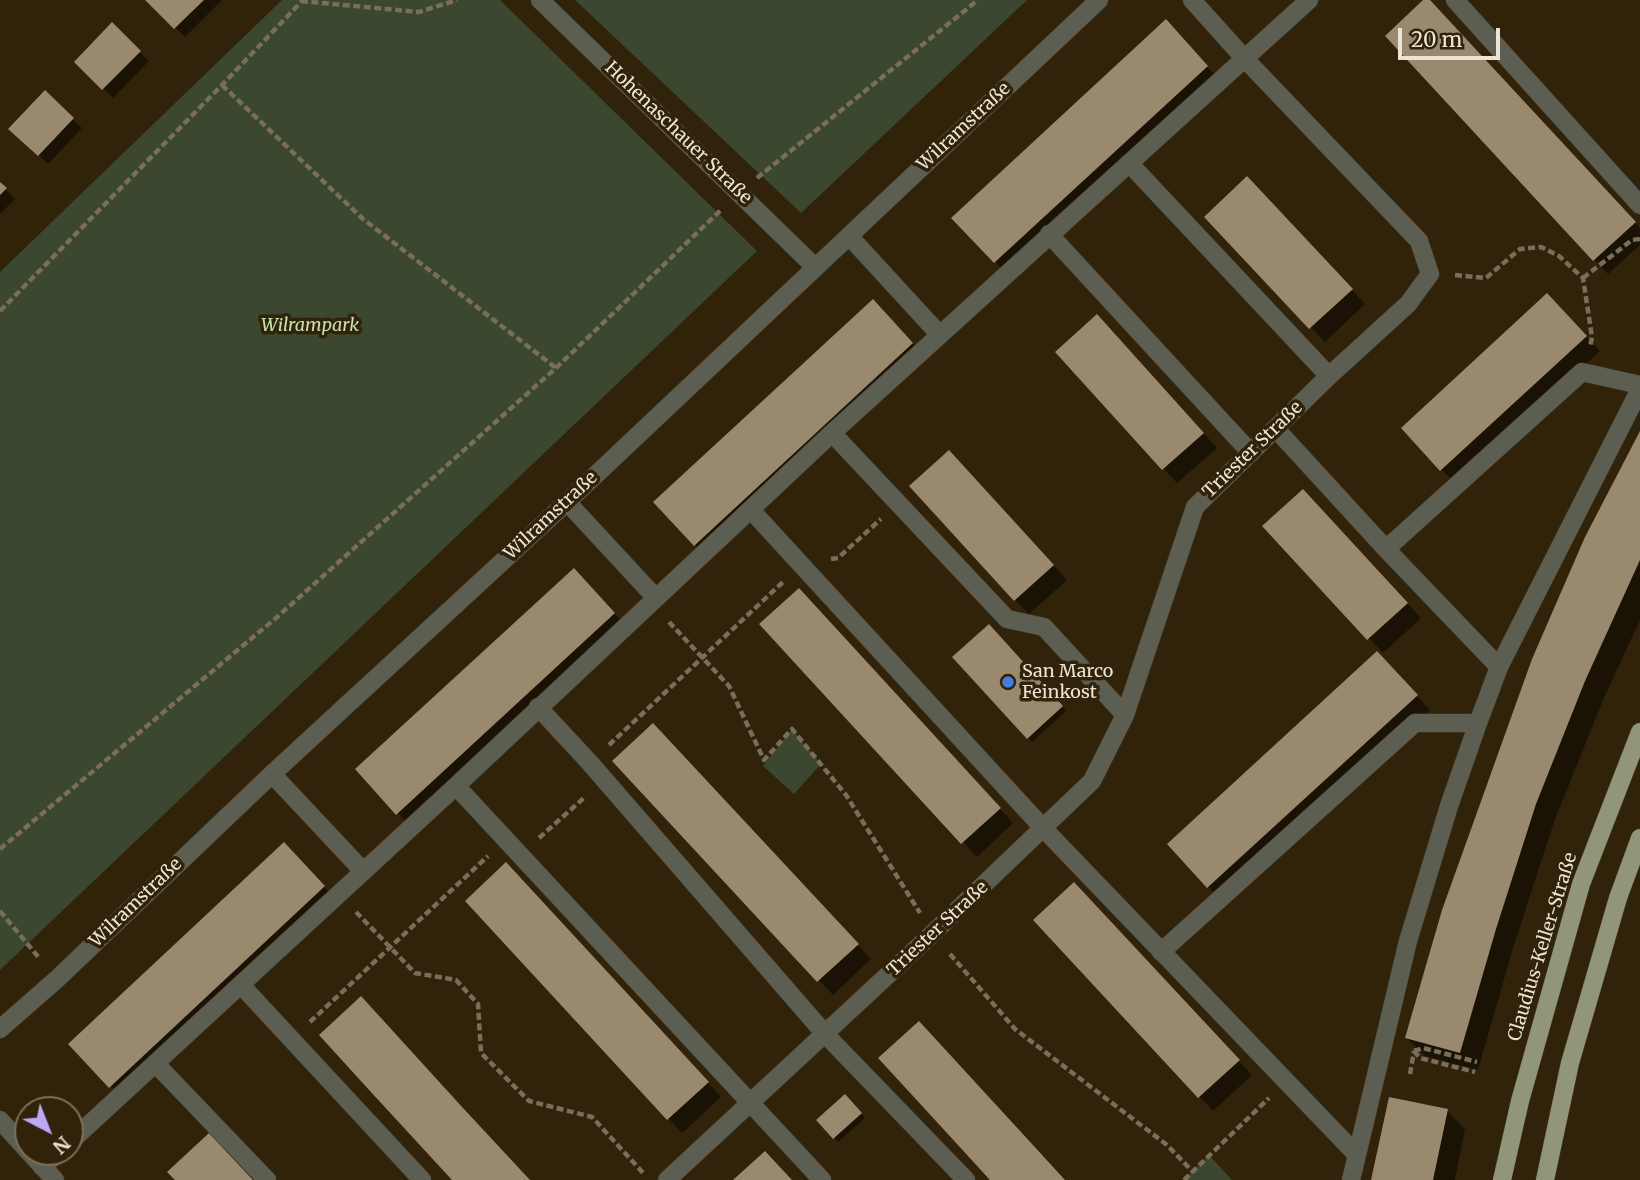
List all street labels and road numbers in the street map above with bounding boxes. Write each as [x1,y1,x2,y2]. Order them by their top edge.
street label: Hohenaschauer Straße [600,57,756,209]
street label: Wilramstraße [913,78,1015,176]
street label: Triester Straße [1199,397,1307,503]
street label: Wilramstraße [500,467,602,565]
street label: Claudius-Keller-Straße [1504,850,1582,1044]
street label: Wilramstraße [85,854,187,952]
street label: Triester Straße [883,877,993,981]

